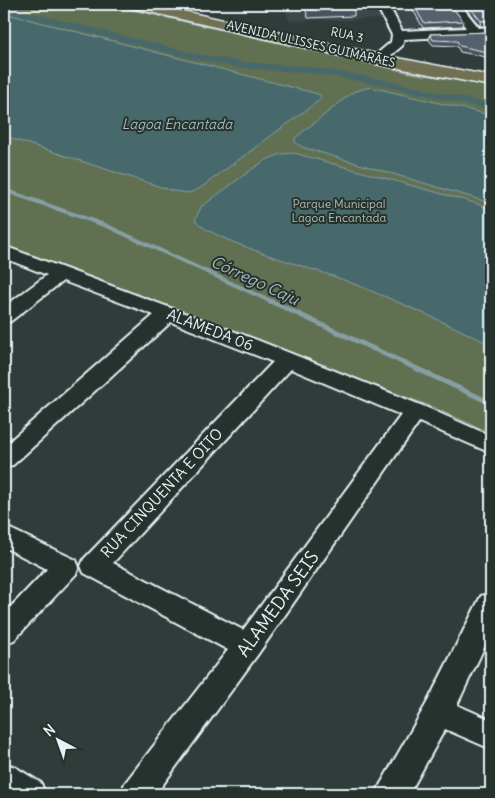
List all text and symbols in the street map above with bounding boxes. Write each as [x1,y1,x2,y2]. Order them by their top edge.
street label: AVENIDA ULISSES GUIMARÃES [225,17,397,70]
street label: RUA 3 [329,24,365,45]
water label: Lagoa Encantada [122,115,233,133]
park label: Parque Municipal Lagoa Encantada [292,196,387,225]
water label: Córrego Caju [208,251,304,310]
street label: ALAMEDA 06 [164,304,256,355]
street label: RUA CINQUENTA E OITO [97,424,227,561]
street label: ALAMEDA SEIS [232,546,324,661]
north arrow [32,716,82,766]
text: N [40,720,59,740]

